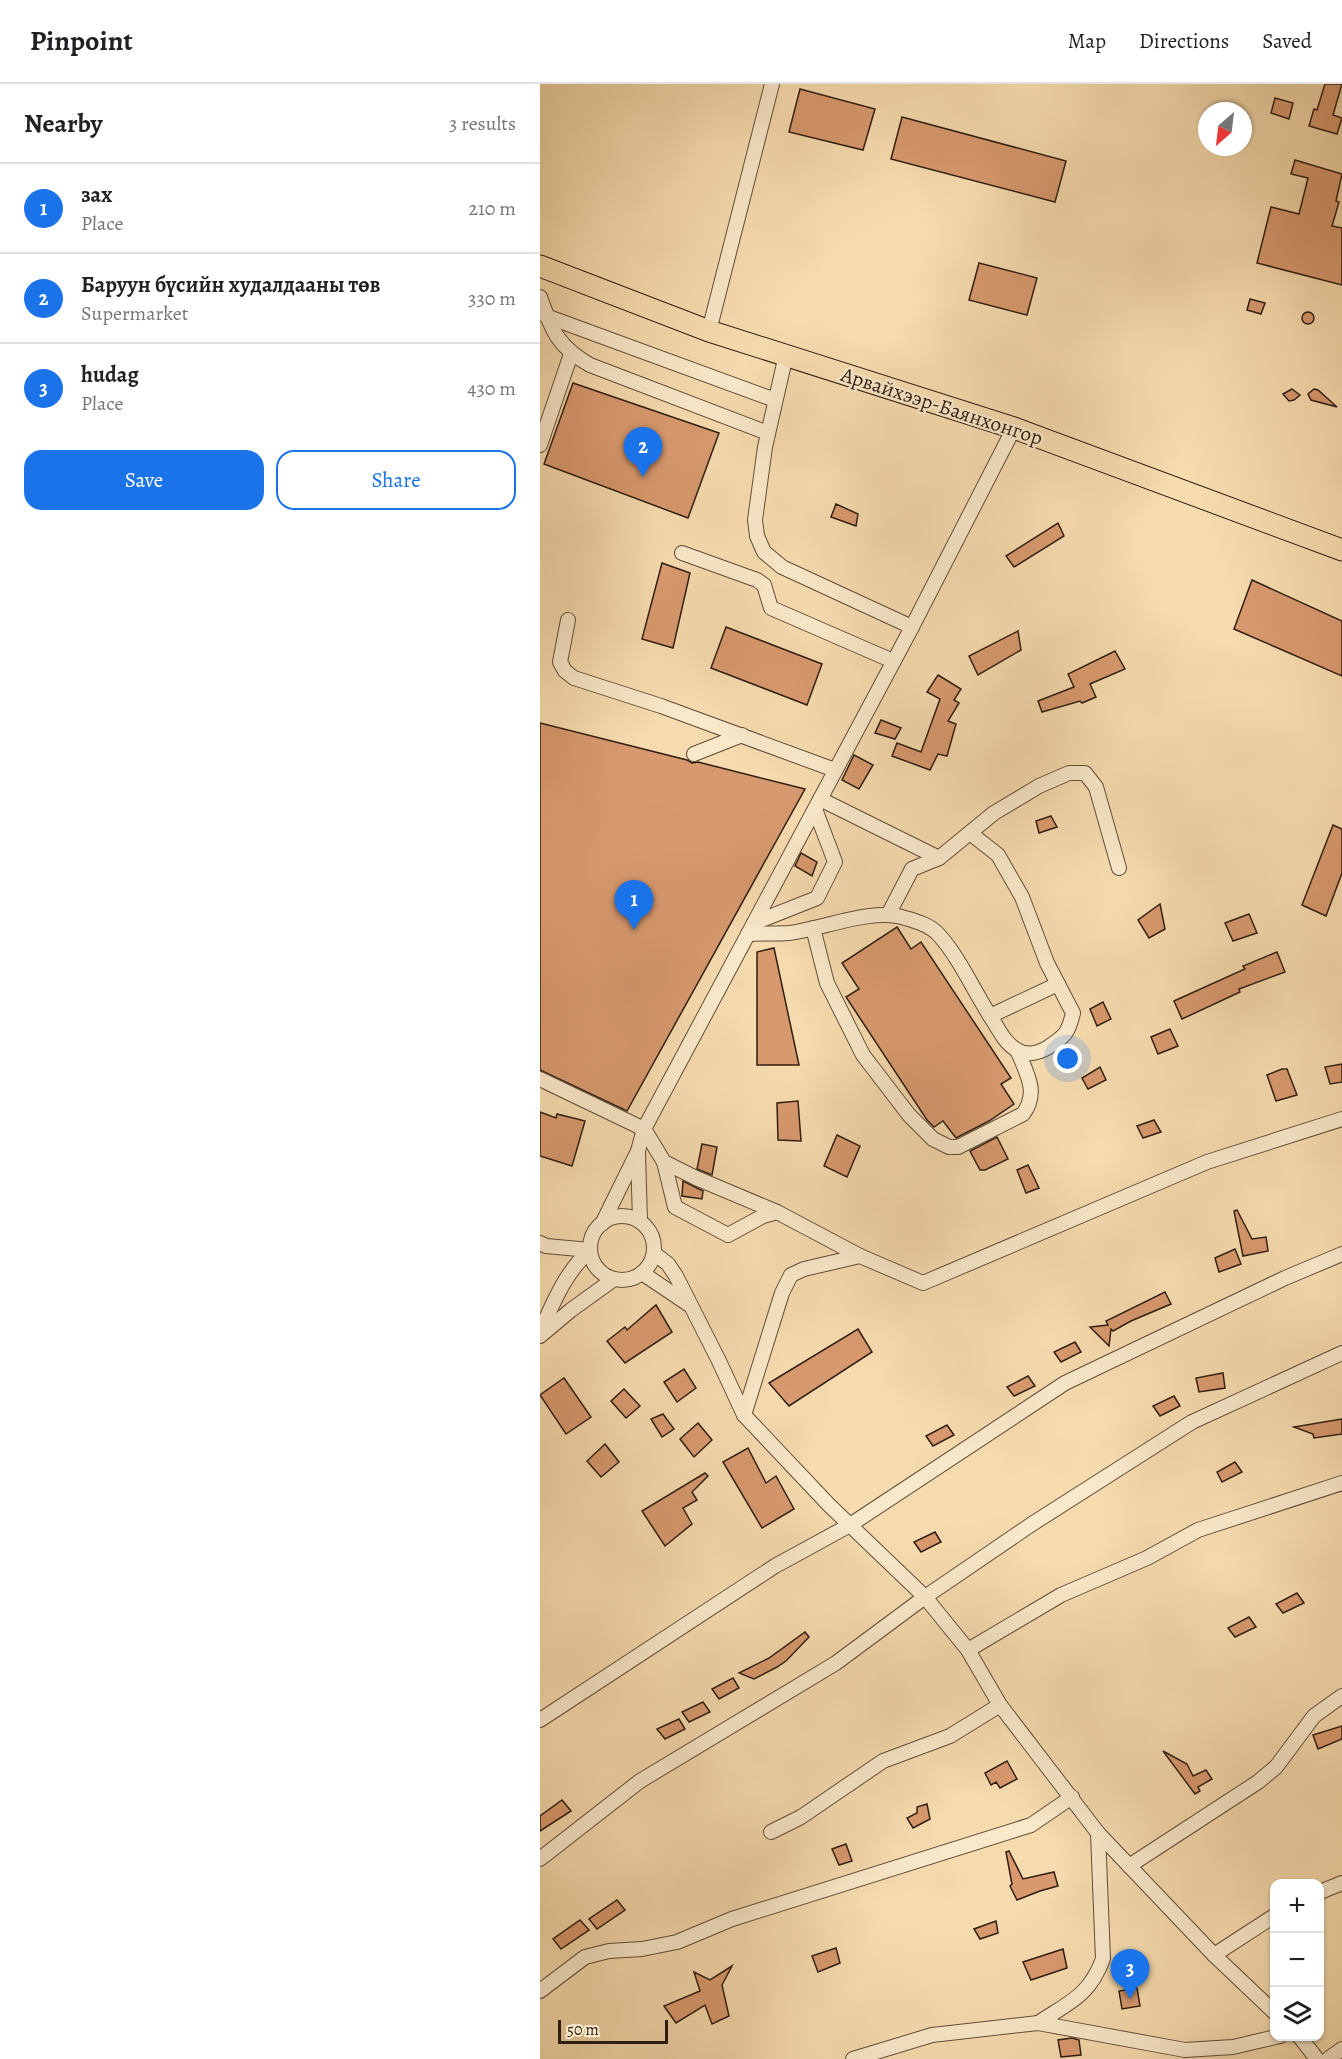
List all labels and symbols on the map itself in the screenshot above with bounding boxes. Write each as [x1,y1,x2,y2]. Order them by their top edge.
north arrow [1198,102,1252,156]
street label: Арвайхээр-Баянхонгор [837,360,1046,452]
pin: 2 [624,428,662,477]
pin: 1 [614,880,653,930]
your location [1053,1044,1082,1073]
pin: 3 [1110,1950,1150,1999]
scale bar [558,2017,668,2044]

